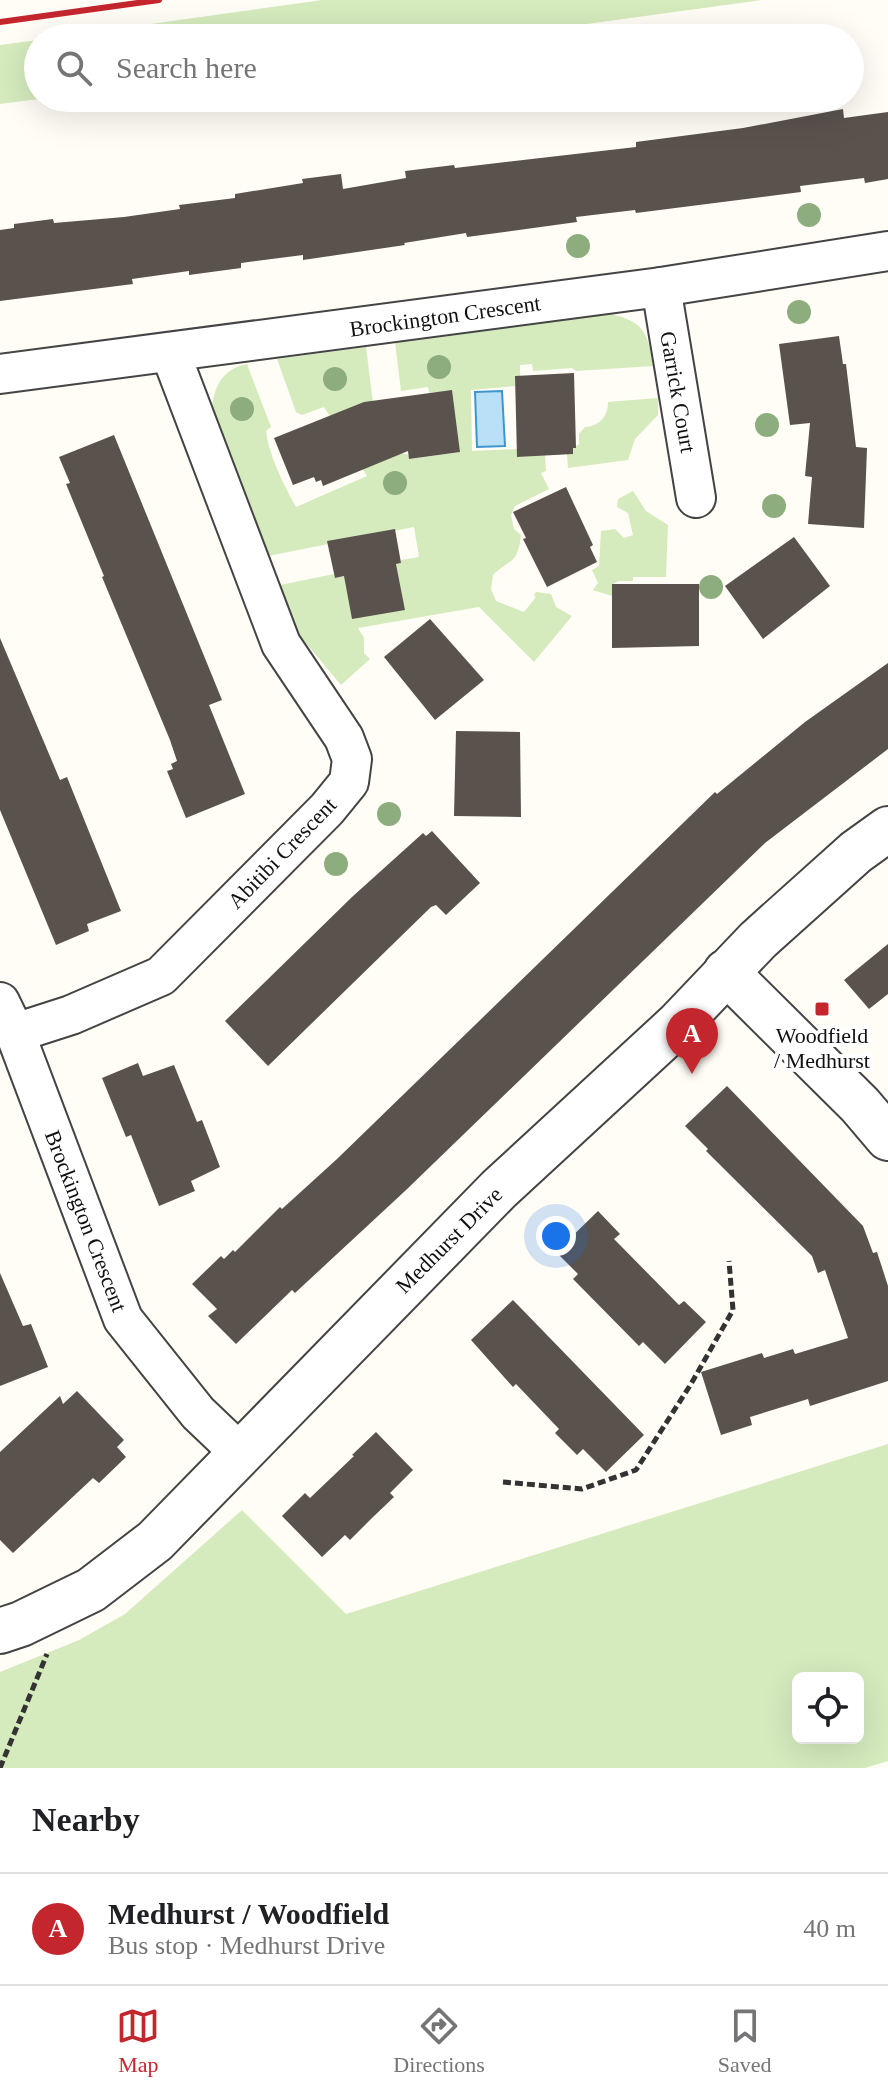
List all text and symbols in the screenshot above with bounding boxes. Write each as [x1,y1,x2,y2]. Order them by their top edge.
search box [24,24,864,112]
icon: search [52,46,96,90]
text: Search here [116,51,257,84]
street label: Brockington Crescent [348,290,542,342]
street label: Garrick Court [655,329,701,455]
street label: Abitibi Crescent [223,792,341,914]
marker: Woodfield / Medhurst [813,1000,831,1018]
pin: A [666,1008,718,1074]
place label: Woodfield / Medhurst [774,1023,870,1073]
street label: Brockington Crescent [40,1127,132,1315]
street label: Medhurst Drive [391,1182,507,1298]
your location [536,1216,576,1256]
map controls [792,1672,864,1744]
button: locate [792,1672,864,1744]
text: Nearby [32,1801,140,1838]
text: Medhurst / Woodfield [108,1897,389,1930]
text: A [49,1914,67,1943]
text: 40 m [803,1914,856,1943]
text: Bus stop · Medhurst Drive [108,1931,385,1960]
tab: Map [116,2004,160,2078]
tab: Directions [393,2004,485,2078]
tab: Saved [718,2004,772,2078]

